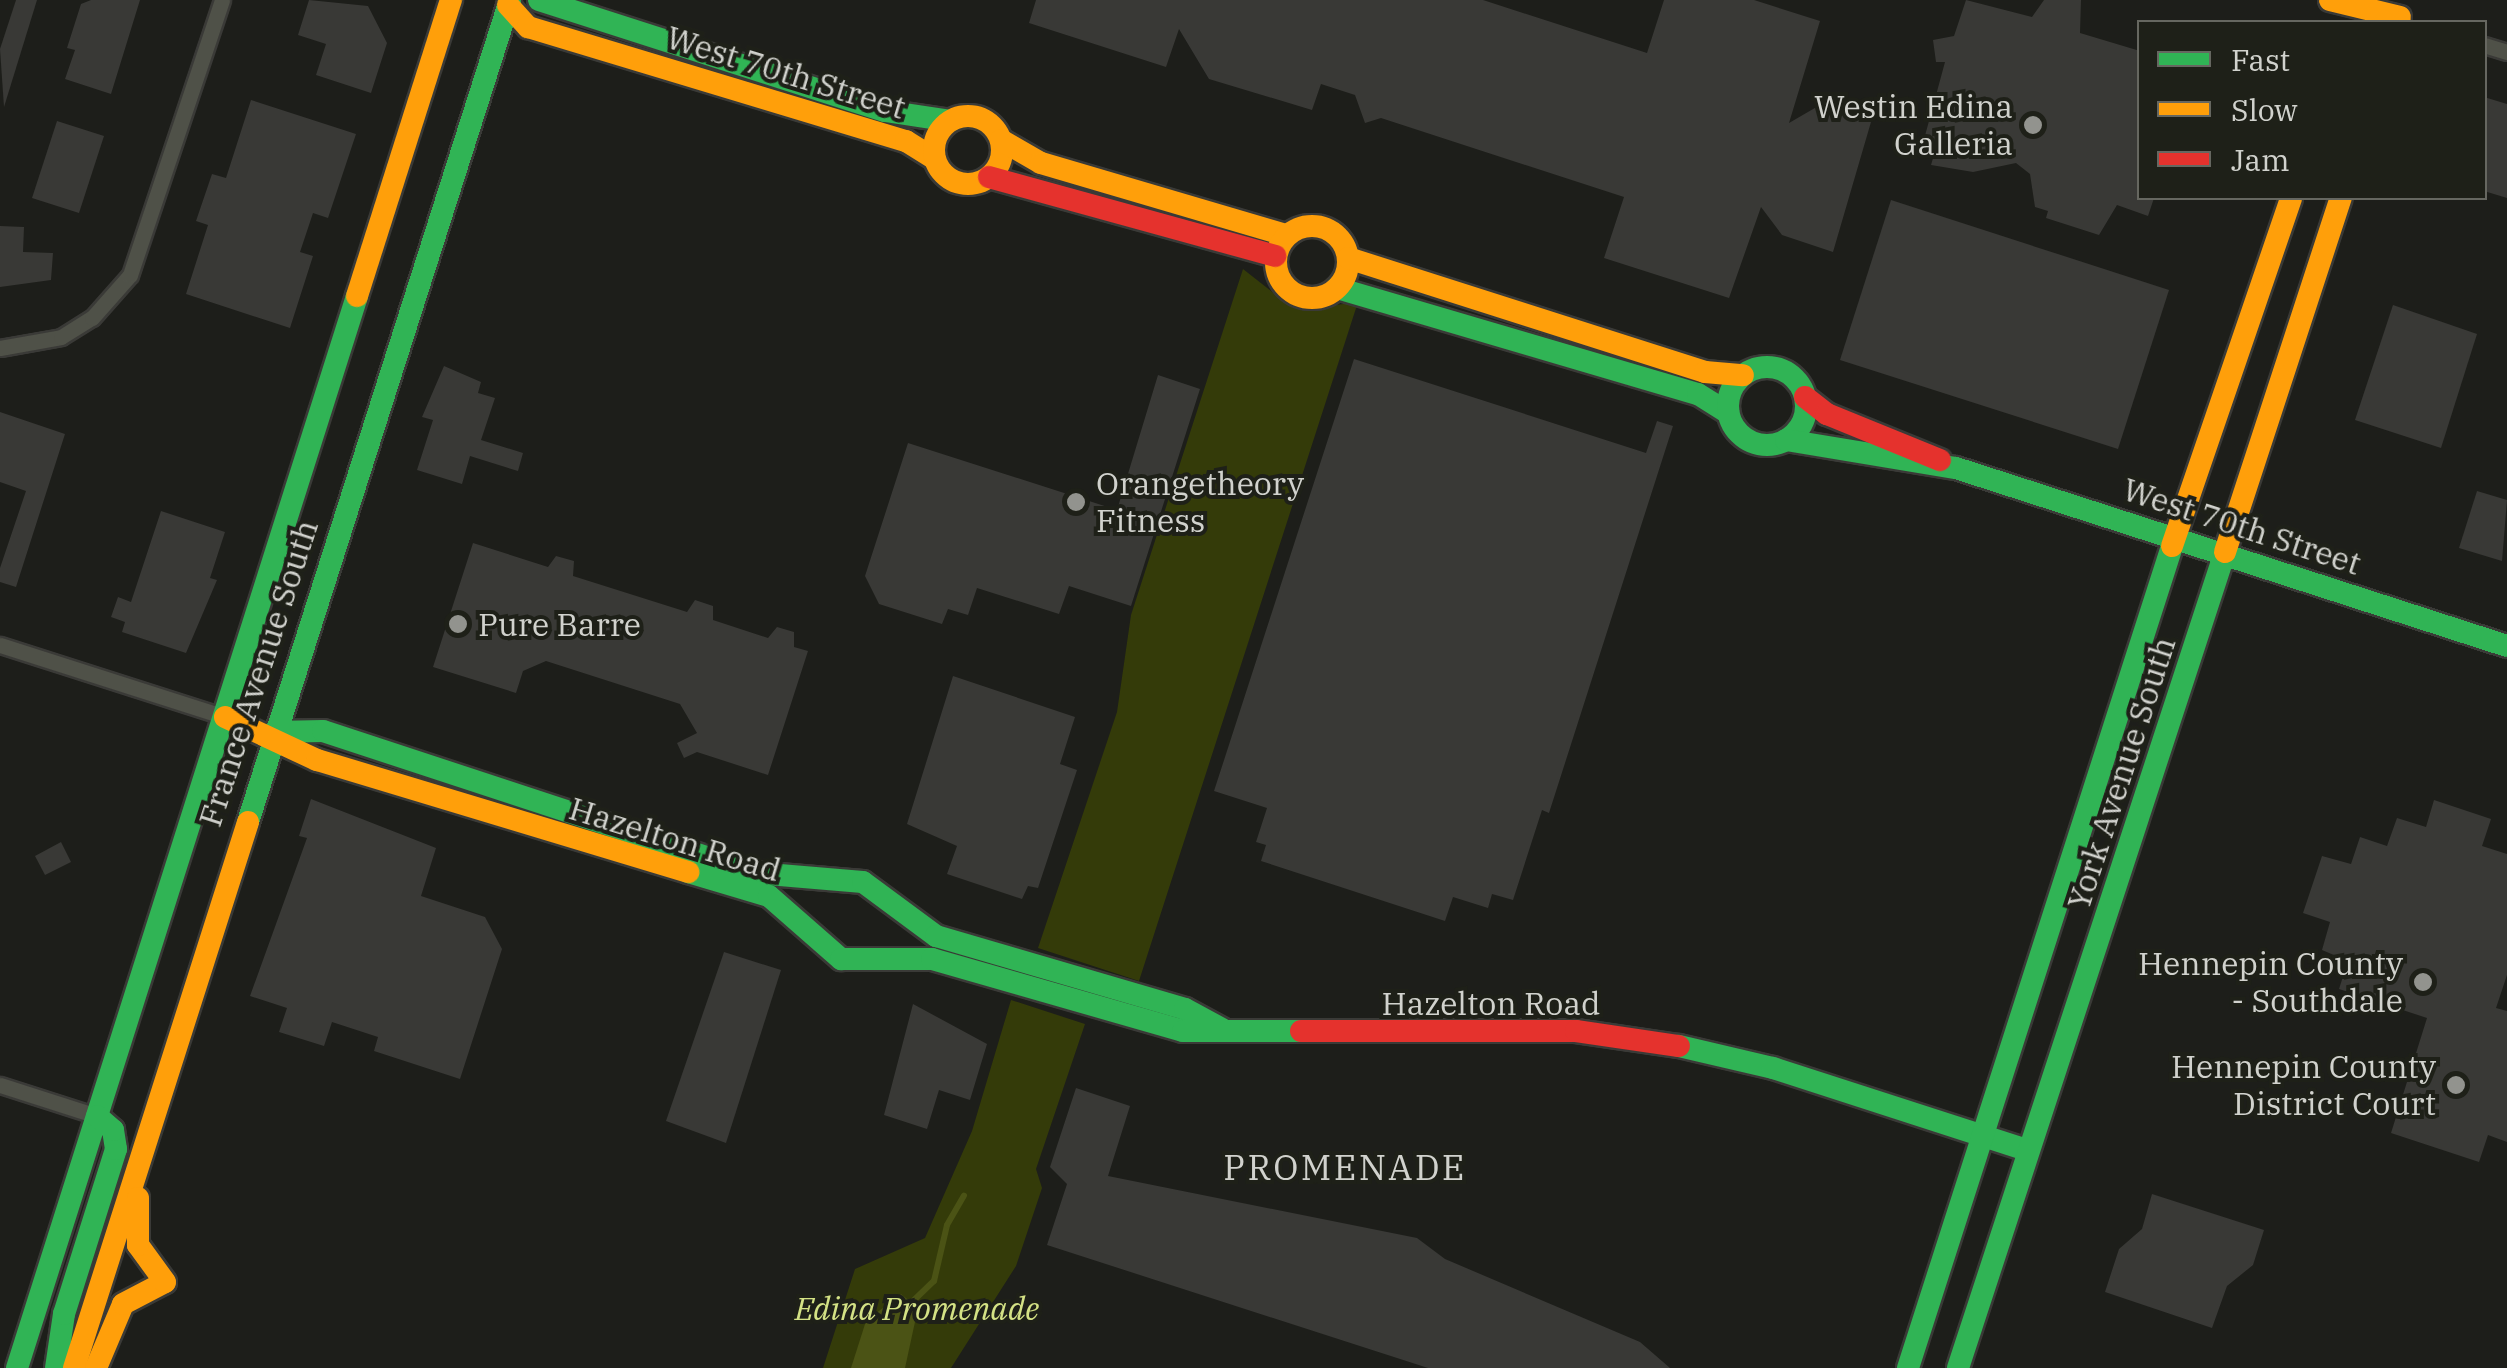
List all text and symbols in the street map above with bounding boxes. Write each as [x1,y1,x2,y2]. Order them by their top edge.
street label: West 70th Street [662,17,910,127]
legend [2137,20,2487,200]
text: Fast [2231,40,2290,79]
place label: Westin Edina Galleria [1814,88,2013,163]
text: Slow [2231,90,2298,129]
marker: Westin Edina Galleria [2022,114,2044,136]
text: Jam [2231,140,2290,179]
place label: Orangetheory Fitness [1096,465,1304,540]
street label: West 70th Street [2118,469,2366,583]
marker: Orangetheory Fitness [1065,491,1087,513]
street label: France Avenue South [190,515,326,831]
place label: Pure Barre [478,605,641,643]
marker: Pure Barre [447,613,469,635]
street label: York Avenue South [2059,632,2183,914]
street label: Hazelton Road [565,789,785,889]
place label: Hennepin County - Southdale [2138,945,2403,1020]
marker: Hennepin County - Southdale [2412,971,2434,993]
street label: Hazelton Road [1382,984,1600,1022]
place label: Hennepin County District Court [2171,1048,2436,1123]
marker: Hennepin County District Court [2445,1074,2467,1096]
district label: PROMENADE [1223,1146,1467,1188]
park label: Edina Promenade [795,1289,1039,1327]

